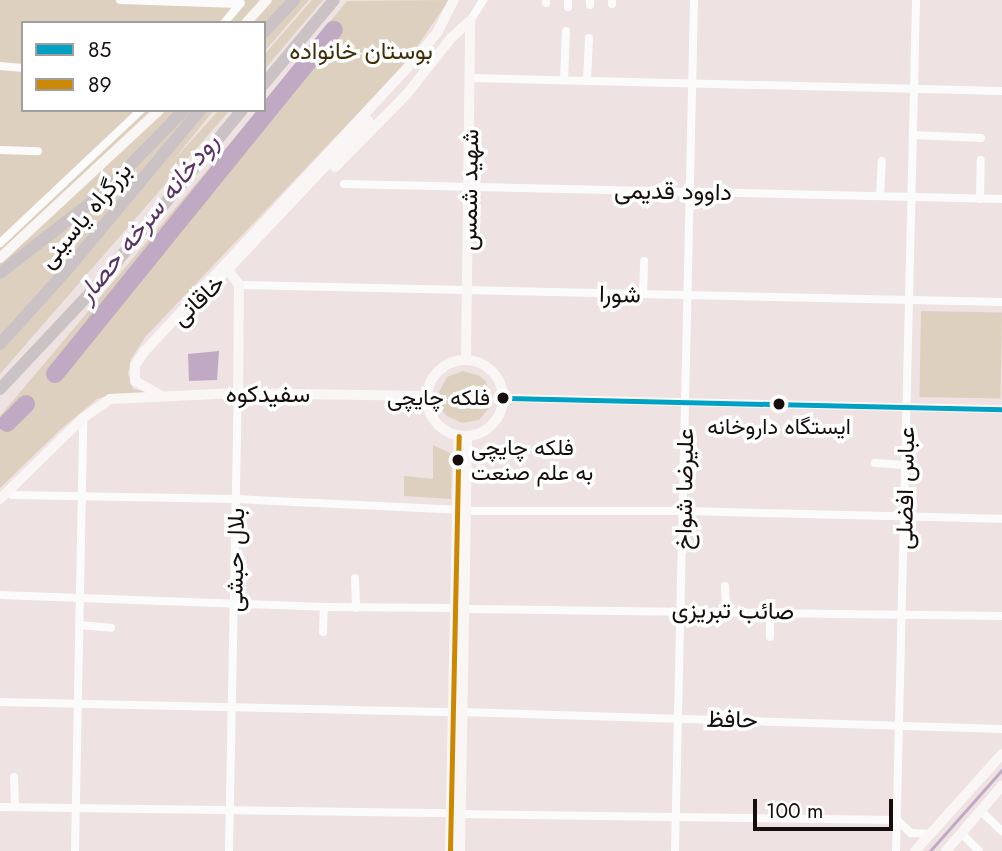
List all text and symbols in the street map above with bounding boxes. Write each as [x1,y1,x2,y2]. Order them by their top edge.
legend [21,21,266,112]
text: 85 [88,35,111,65]
park label: بوستان خانواده [289,37,433,65]
text: 89 [88,70,112,100]
water label: رودخانه سرخه حصار [70,127,226,309]
street label: شهید شمس [454,129,484,251]
street label: بزرگراه یاسینی [32,156,138,274]
street label: داوود قدیمی [614,176,732,206]
street label: خاقانی [165,268,231,332]
street label: شورا [599,279,641,309]
street label: سفیدکوه [226,380,310,408]
place label: فلکه چایچی [387,385,490,411]
marker: فلکه چایچی [496,391,510,405]
marker: ایستگاه داروخانه [772,397,786,411]
place label: ایستگاه داروخانه [707,414,851,440]
street label: عباس افضلی [890,426,920,550]
street label: علیرضا شواخ [669,428,699,550]
place label: فلکه چایچی به علم صنعت [471,434,593,486]
marker: فلکه چایچی به علم صنعت [451,453,465,467]
street label: بلال حبشی [220,508,250,612]
street label: صائب تبریزی [671,595,795,625]
street label: حافظ [706,704,758,734]
scale bar [757,784,897,828]
text: 100 m [766,796,823,826]

